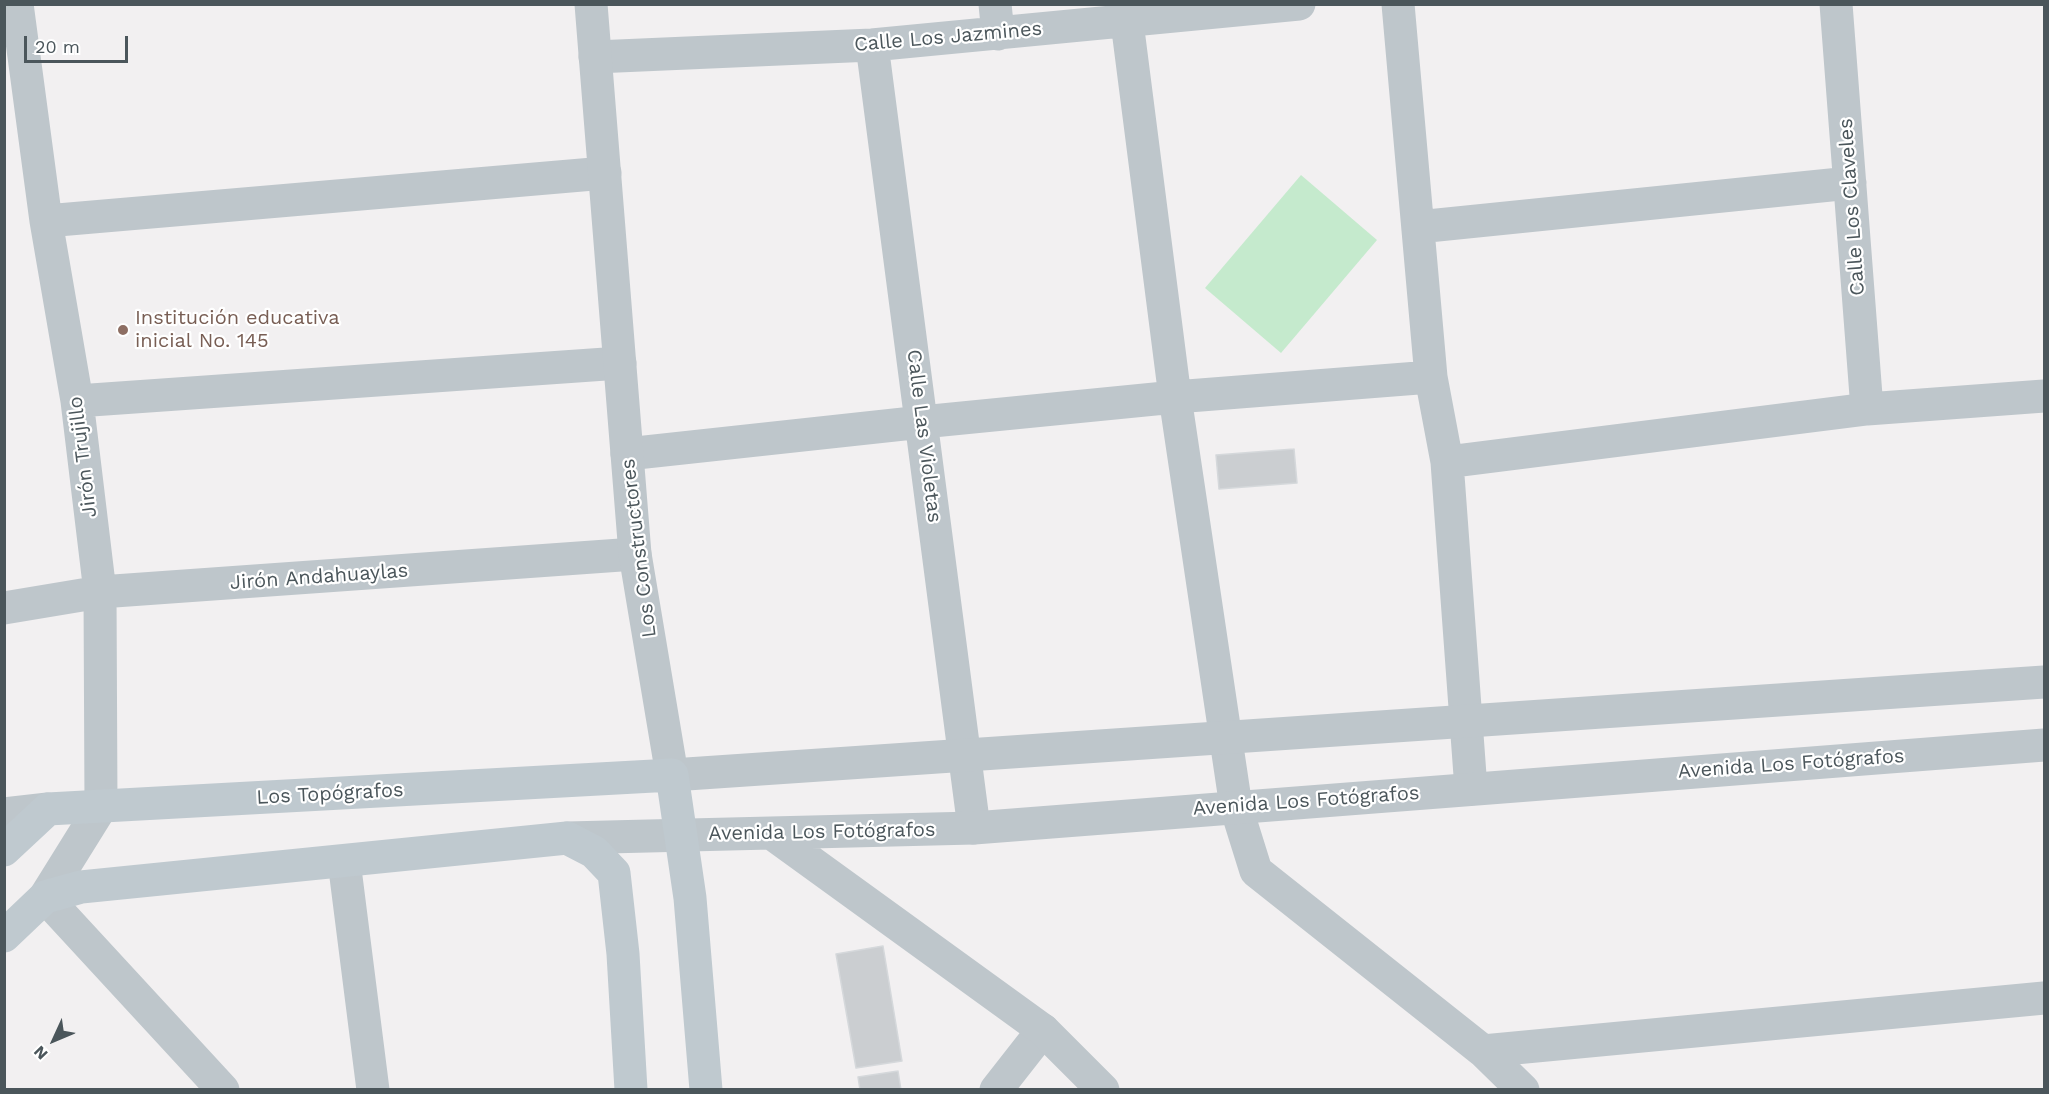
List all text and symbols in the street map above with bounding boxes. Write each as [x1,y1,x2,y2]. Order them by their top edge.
street label: Calle Los Jazmines [853,17,1043,57]
scale bar [27,24,130,62]
text: 20 m [35,36,80,57]
street label: Calle Los Claveles [1834,118,1870,296]
place label: Institución educativa inicial No. 145 [135,306,340,353]
marker: Institución educativa inicial No. 145 [116,323,130,337]
street label: Calle Las Violetas [901,348,947,524]
street label: Jirón Trujillo [64,395,102,519]
street label: Los Constructores [616,457,662,639]
street label: Jirón Andahuaylas [229,559,409,595]
street label: Avenida Los Fotógrafos [1677,744,1905,784]
street label: Los Topógrafos [256,778,404,810]
street label: Avenida Los Fotógrafos [1192,781,1420,821]
street label: Avenida Los Fotógrafos [708,818,936,846]
north arrow [24,1010,84,1070]
text: N [30,1042,52,1064]

